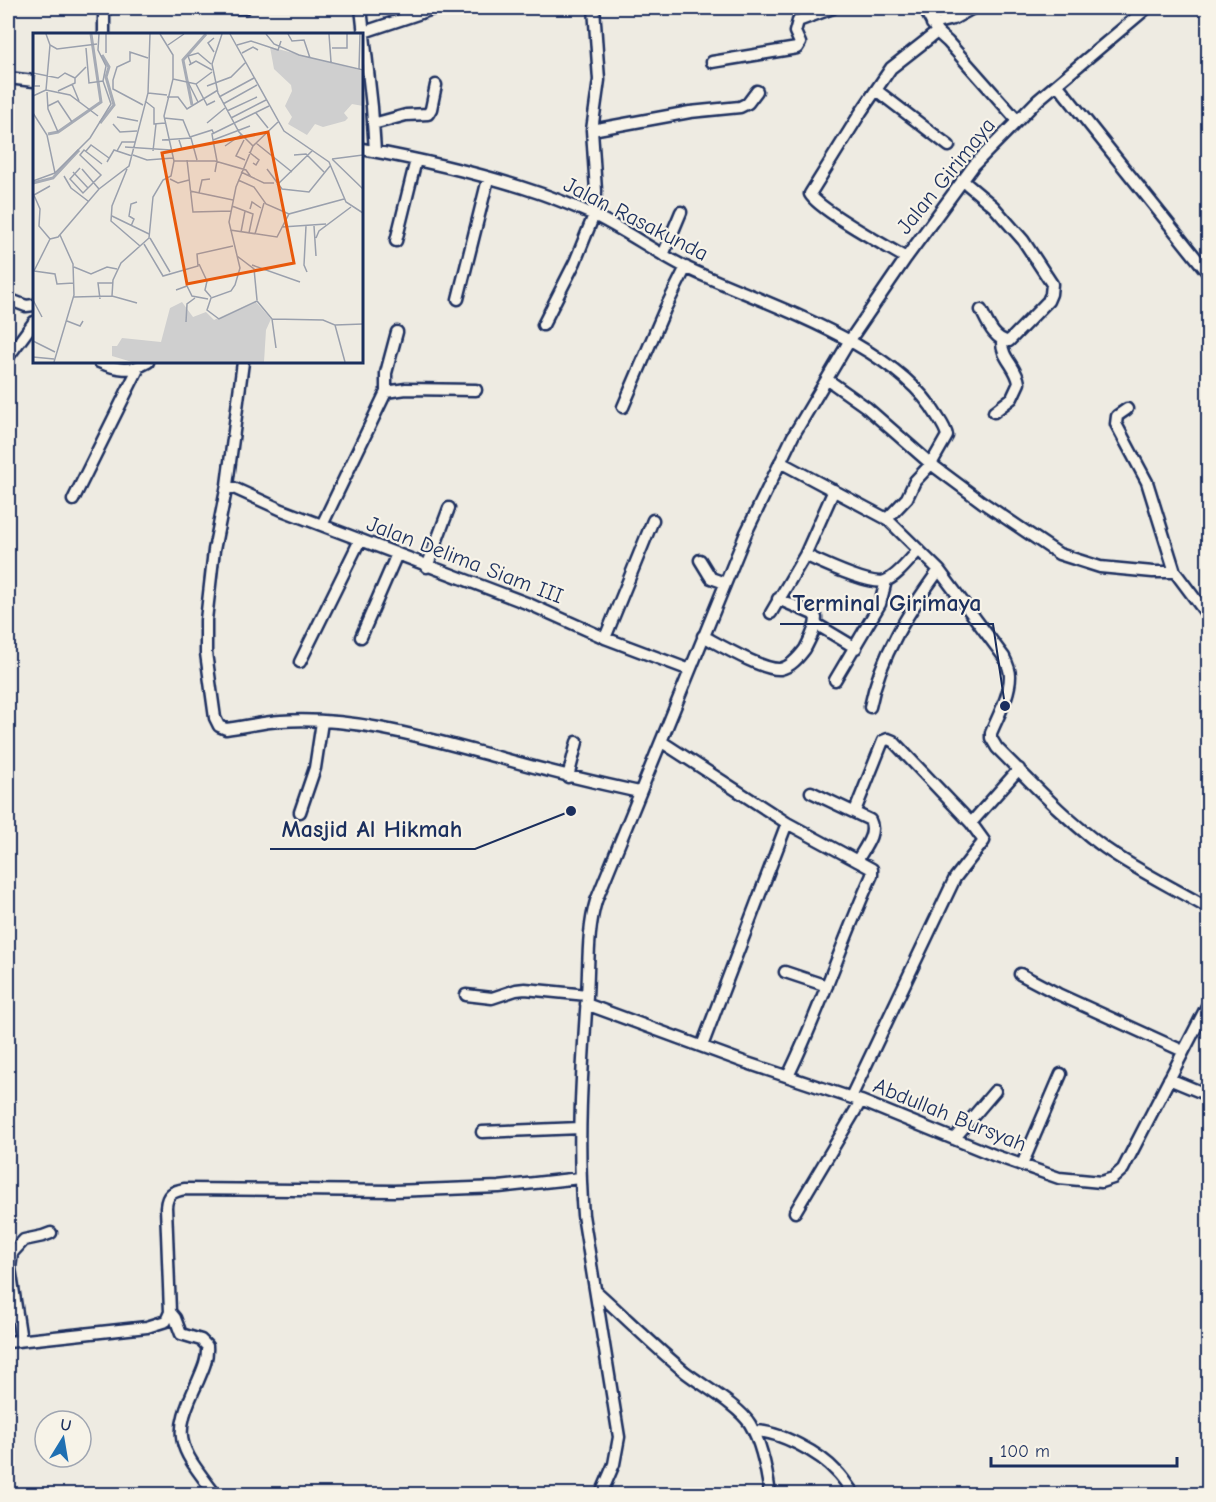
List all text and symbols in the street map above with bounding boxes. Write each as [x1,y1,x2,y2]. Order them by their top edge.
inset map [33,33,363,363]
street label: Jalan Girimaya [891,113,1001,239]
street label: Jalan Rasakunda [559,171,713,267]
street label: Jalan Delima Siam III [363,510,567,610]
callout: Terminal Girimaya [780,582,993,624]
text: Terminal Girimaya [793,589,981,617]
callout: Masjid Al Hikmah [270,807,475,849]
text: Masjid Al Hikmah [282,815,462,843]
street label: Abdullah Bursyah [870,1072,1030,1158]
north arrow [33,1409,93,1469]
text: U [59,1415,73,1435]
scale bar [991,1430,1177,1468]
text: 100 m [1000,1441,1050,1462]

